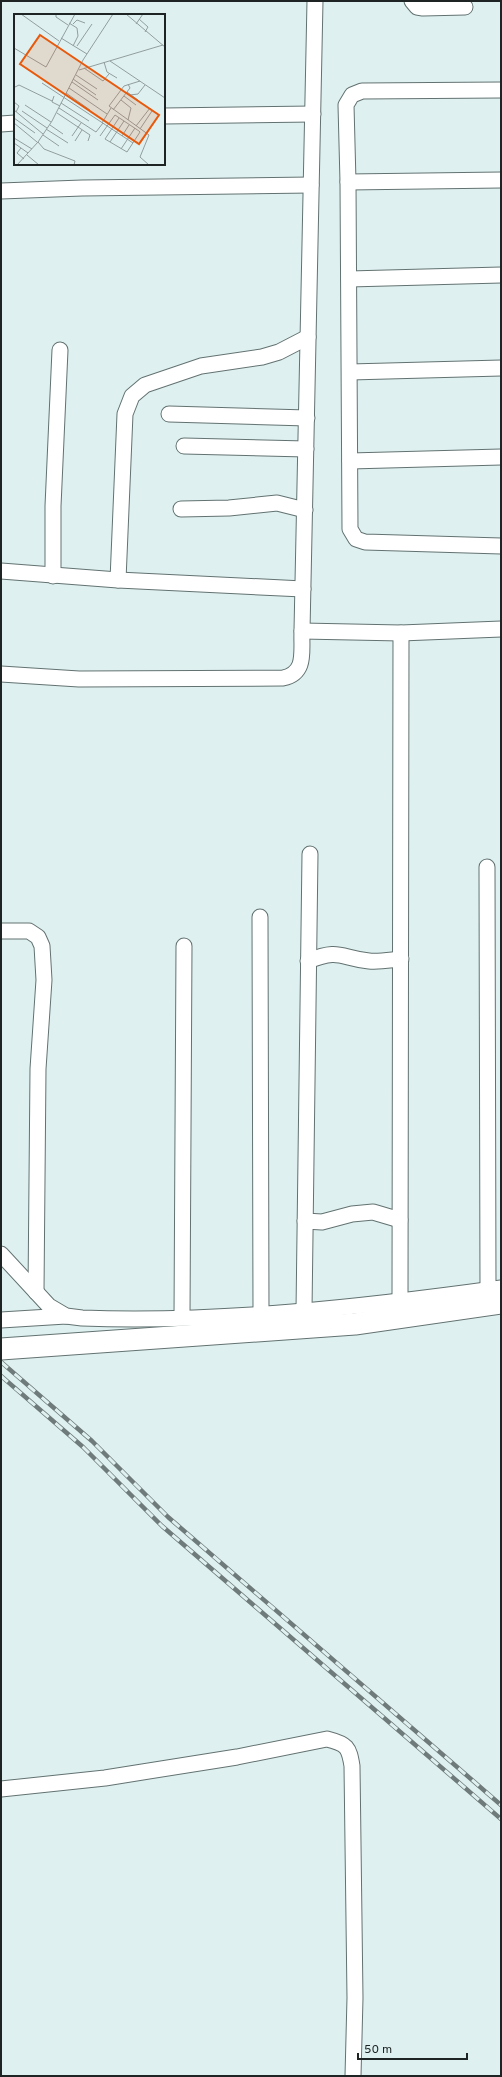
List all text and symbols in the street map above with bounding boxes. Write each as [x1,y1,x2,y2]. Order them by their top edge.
inset map [14,14,165,165]
scale bar [358,2035,467,2061]
text: 50 m [364,2042,392,2058]

